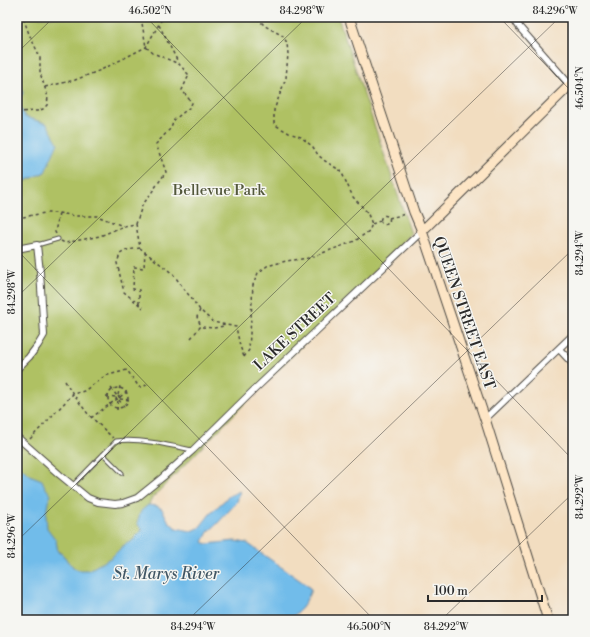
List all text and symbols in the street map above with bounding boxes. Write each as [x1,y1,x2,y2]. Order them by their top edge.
text: 46.502°N [128,5,172,17]
text: 84.298°W [279,5,325,17]
text: 84.296°W [532,5,578,17]
text: 46.504°N [574,66,586,110]
park label: Bellevue Park [172,181,266,200]
text: 84.294°W [574,230,586,275]
street label: QUEEN STREET EAST [429,234,499,392]
text: 84.298°W [6,269,18,315]
street label: LAKE STREET [250,289,340,375]
text: 84.292°W [574,474,586,519]
text: 84.296°W [6,513,18,559]
water label: St. Marys River [113,564,220,584]
scale bar [428,577,542,603]
text: 100 m [434,584,468,599]
text: 84.294°W [171,621,216,633]
text: 46.500°N [347,621,392,633]
text: 84.292°W [424,621,469,633]

